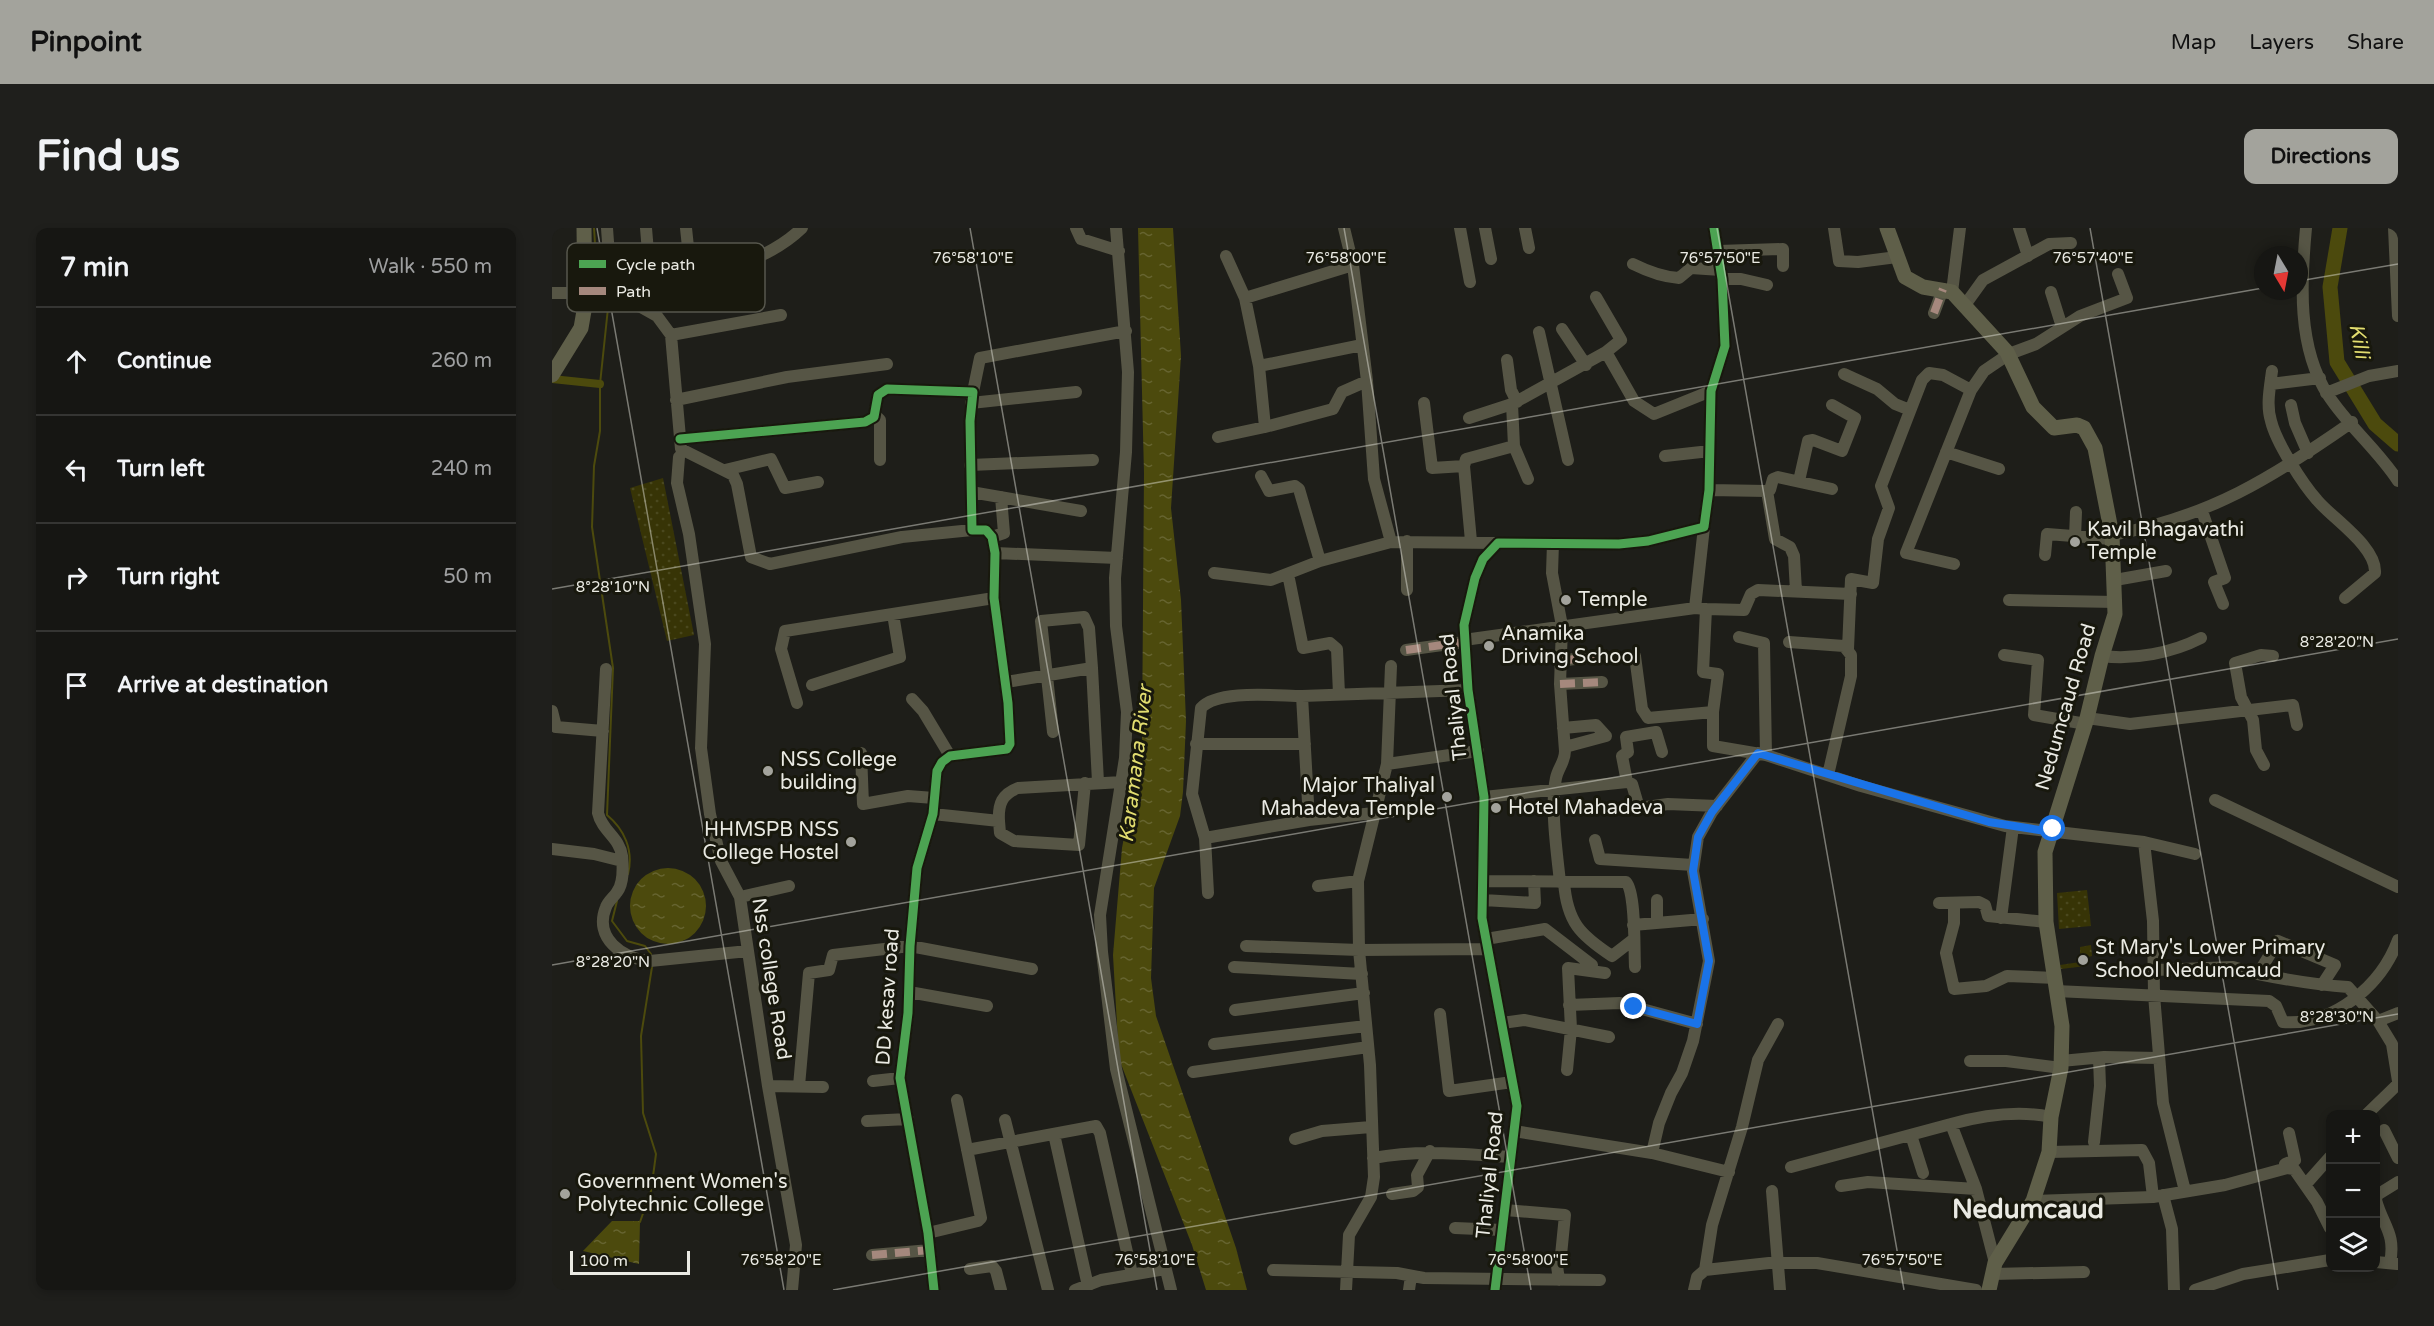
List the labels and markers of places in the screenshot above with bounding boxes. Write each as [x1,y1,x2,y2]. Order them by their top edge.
place label: Kavil Bhagavathi Temple [2087,518,2244,565]
marker: Kavil Bhagavathi Temple [2068,535,2082,549]
place label: Temple [1578,588,1648,612]
marker: Temple [1559,593,1573,607]
place label: Anamika Driving School [1501,622,1639,669]
marker: Anamika Driving School [1482,639,1496,653]
place label: NSS College building [780,748,897,795]
marker: NSS College building [761,764,775,778]
place label: Major Thaliyal Mahadeva Temple [1261,774,1435,821]
marker: Major Thaliyal Mahadeva Temple [1440,790,1454,804]
place label: Hotel Mahadeva [1508,796,1663,820]
marker: Hotel Mahadeva [1489,801,1503,815]
place label: HHMSPB NSS College Hostel [703,818,839,865]
marker: HHMSPB NSS College Hostel [844,835,858,849]
place label: St Mary's Lower Primary School Nedumcaud [2095,936,2326,983]
marker: St Mary's Lower Primary School Nedumcaud [2076,953,2090,967]
place label: Government Women's Polytechnic College [577,1170,788,1217]
marker: Government Women's Polytechnic College [558,1187,572,1201]

